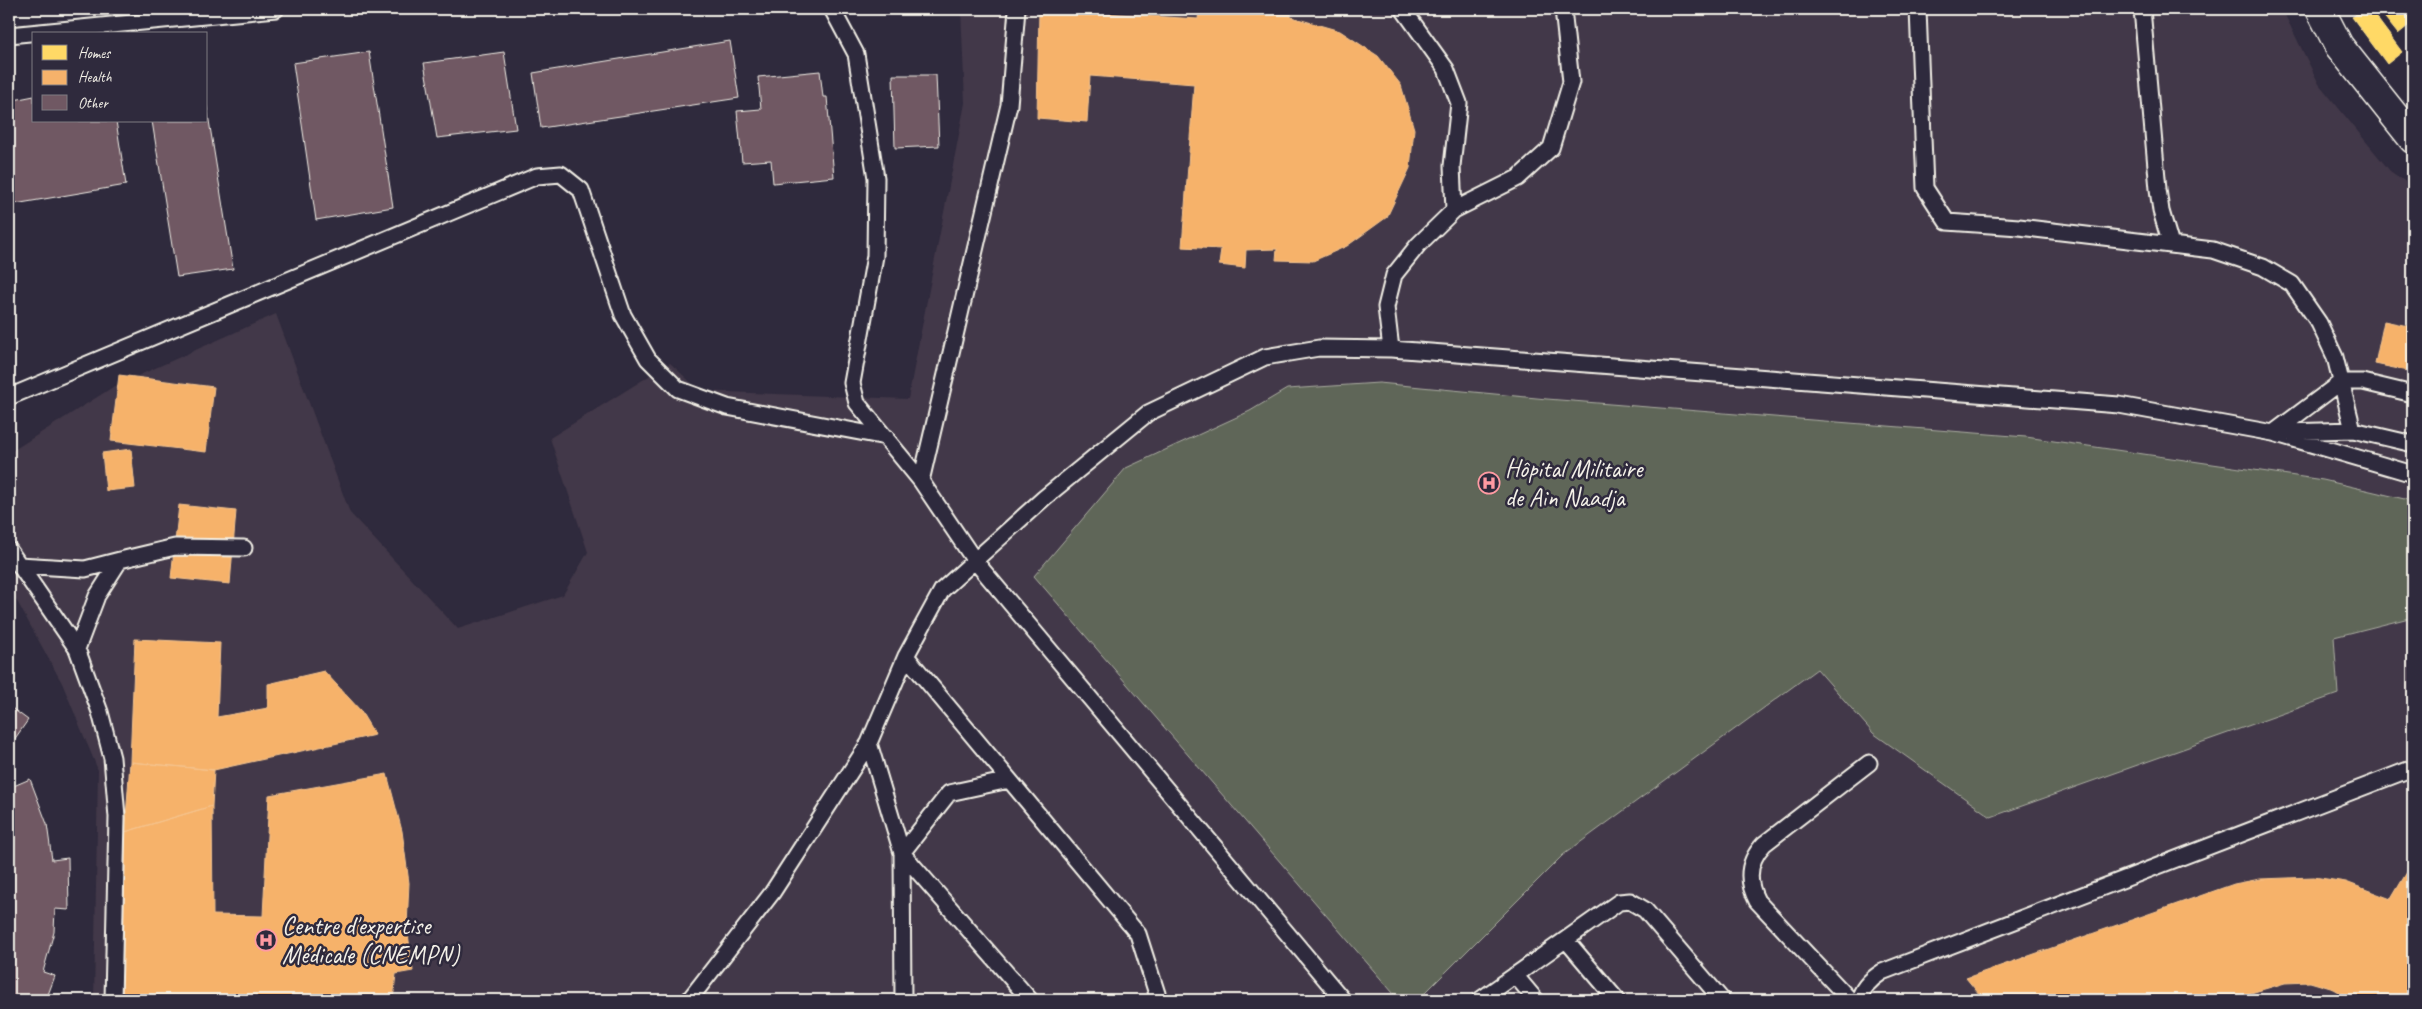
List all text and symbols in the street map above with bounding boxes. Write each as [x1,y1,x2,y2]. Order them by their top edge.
legend [32,32,208,122]
text: Homes [78,44,112,63]
text: Health [78,68,112,87]
text: Other [78,94,109,113]
place label: Hôpital Militaire de Ain Naadja [1505,453,1644,514]
hospital icon: Hôpital Militaire de Ain Naadja [1477,471,1501,495]
place label: Centre d'expertise Médicale (CNEMPN) [282,910,461,971]
hospital icon: Centre d'expertise Médicale (CNEMPN) [254,928,278,952]

